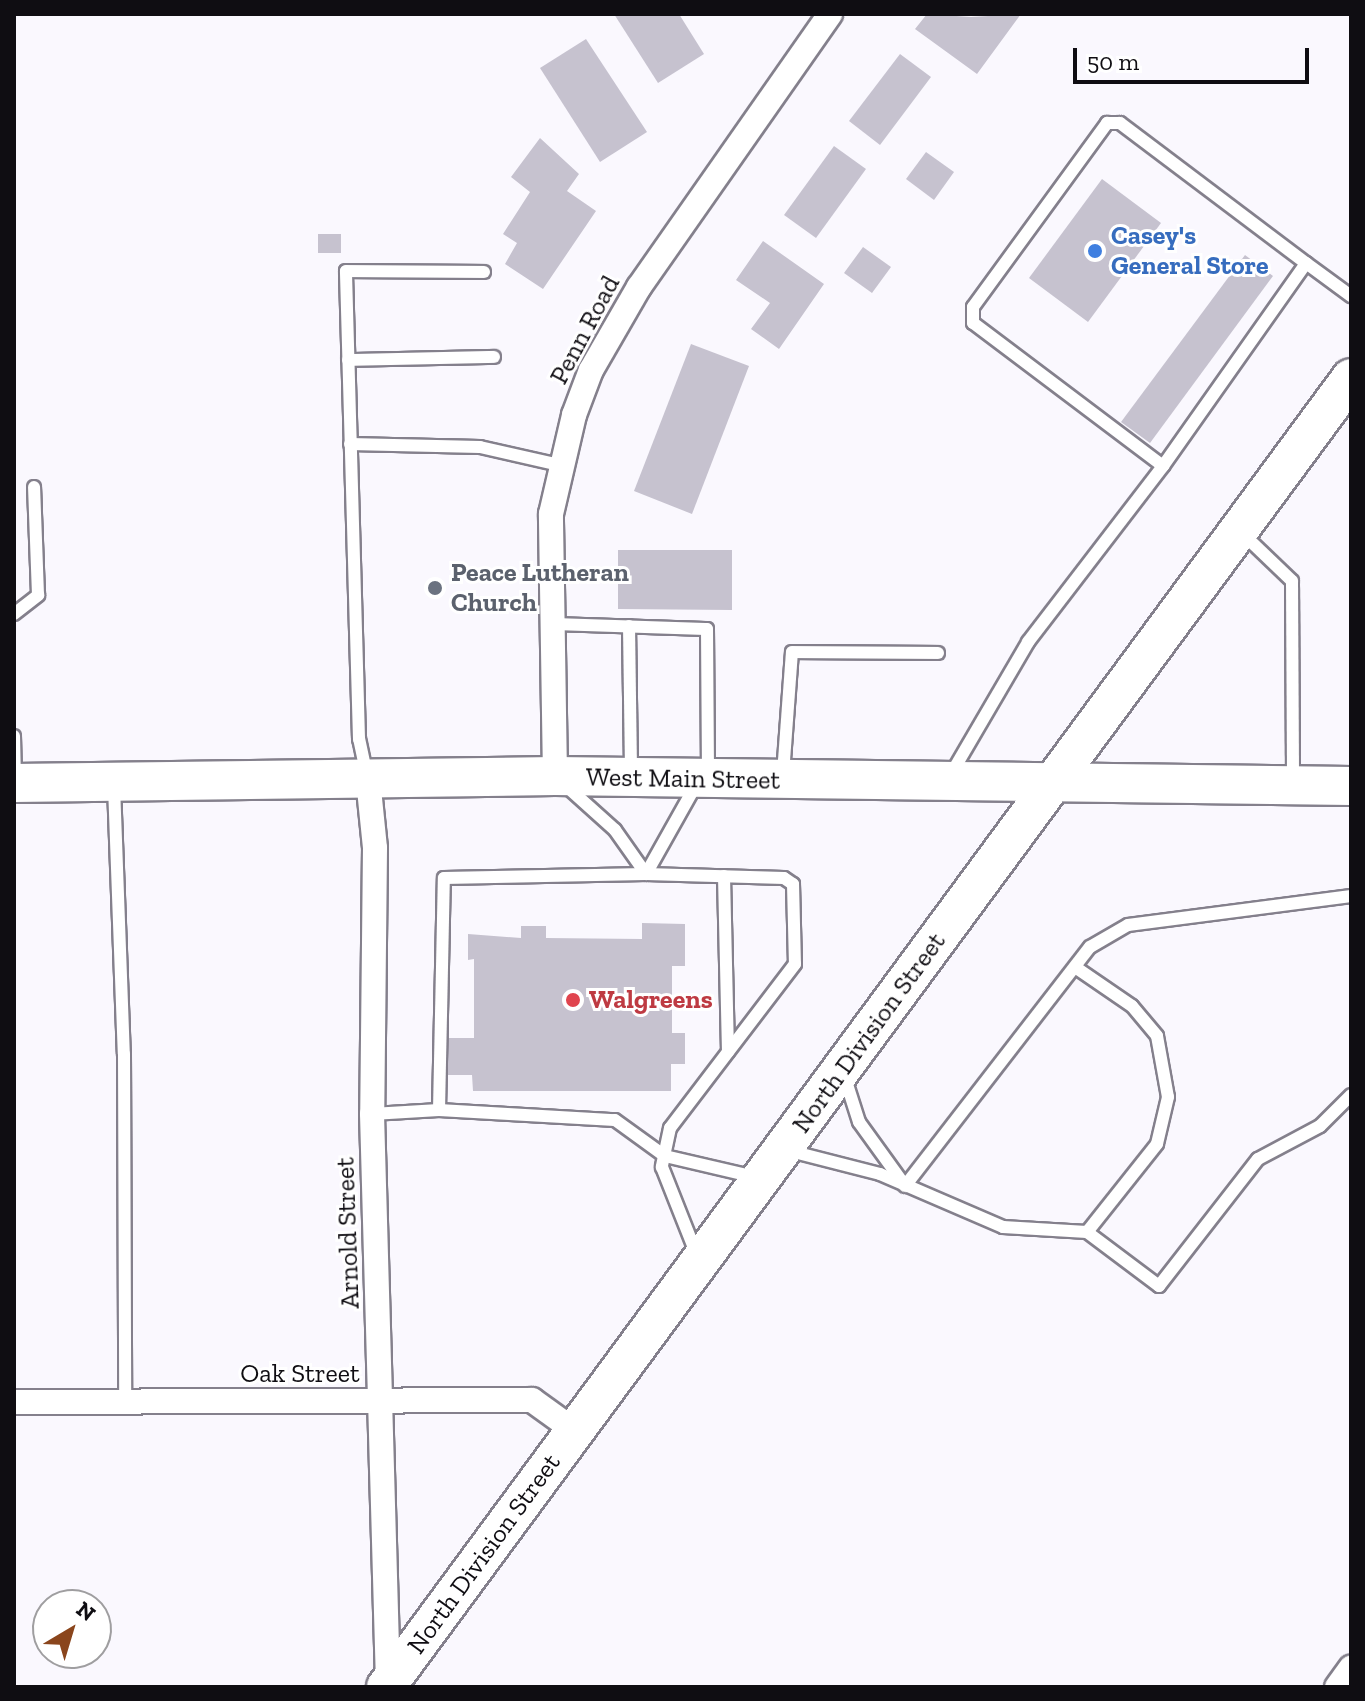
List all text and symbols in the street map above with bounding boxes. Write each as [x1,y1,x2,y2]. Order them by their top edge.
scale bar [1077,32,1313,82]
text: 50 m [1087,47,1139,76]
place label: Casey's General Store [1111,220,1269,282]
marker: Casey's General Store [1086,242,1104,260]
street label: Penn Road [543,271,627,389]
place label: Peace Lutheran Church [451,557,629,618]
marker: Peace Lutheran Church [426,579,444,597]
street label: West Main Street [586,762,780,796]
street label: North Division Street [786,927,952,1139]
place label: Walgreens [589,984,713,1016]
marker: Walgreens [564,991,582,1009]
street label: Arnold Street [330,1157,366,1309]
street label: Oak Street [240,1358,360,1390]
street label: North Division Street [401,1448,567,1660]
north arrow [32,1589,112,1669]
text: N [71,1595,101,1627]

